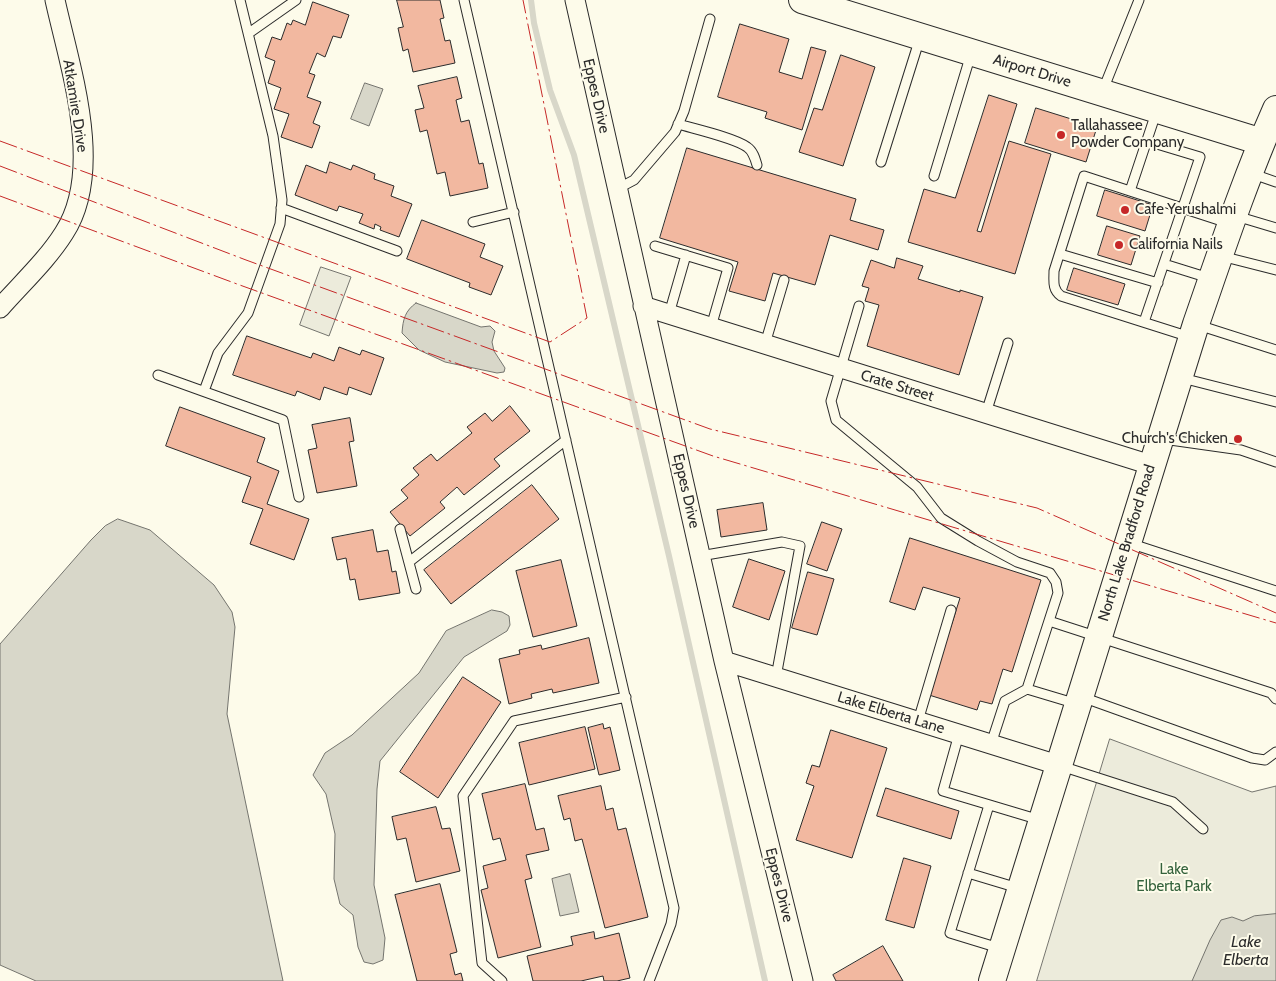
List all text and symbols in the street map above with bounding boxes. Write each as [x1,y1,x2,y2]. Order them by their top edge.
street label: Airport Drive [991,51,1073,91]
street label: Eppes Drive [579,57,613,135]
street label: Atkamire Drive [59,59,91,153]
place label: Tallahassee Powder Company [1071,117,1184,152]
marker: Tallahassee Powder Company [1055,129,1067,141]
place label: Cafe Yerushalmi [1135,201,1236,219]
marker: Cafe Yerushalmi [1119,204,1131,216]
place label: California Nails [1129,236,1223,254]
marker: California Nails [1113,239,1125,251]
street label: Crate Street [858,366,936,406]
place label: Church's Chicken [1122,430,1228,448]
marker: Church's Chicken [1232,433,1244,445]
street label: Eppes Drive [669,452,703,530]
street label: North Lake Bradford Road [1095,462,1159,624]
street label: Lake Elberta Lane [835,688,947,738]
street label: Eppes Drive [761,846,797,924]
park label: Lake Elberta Park [1136,861,1212,896]
water label: Lake Elberta [1223,932,1269,970]

